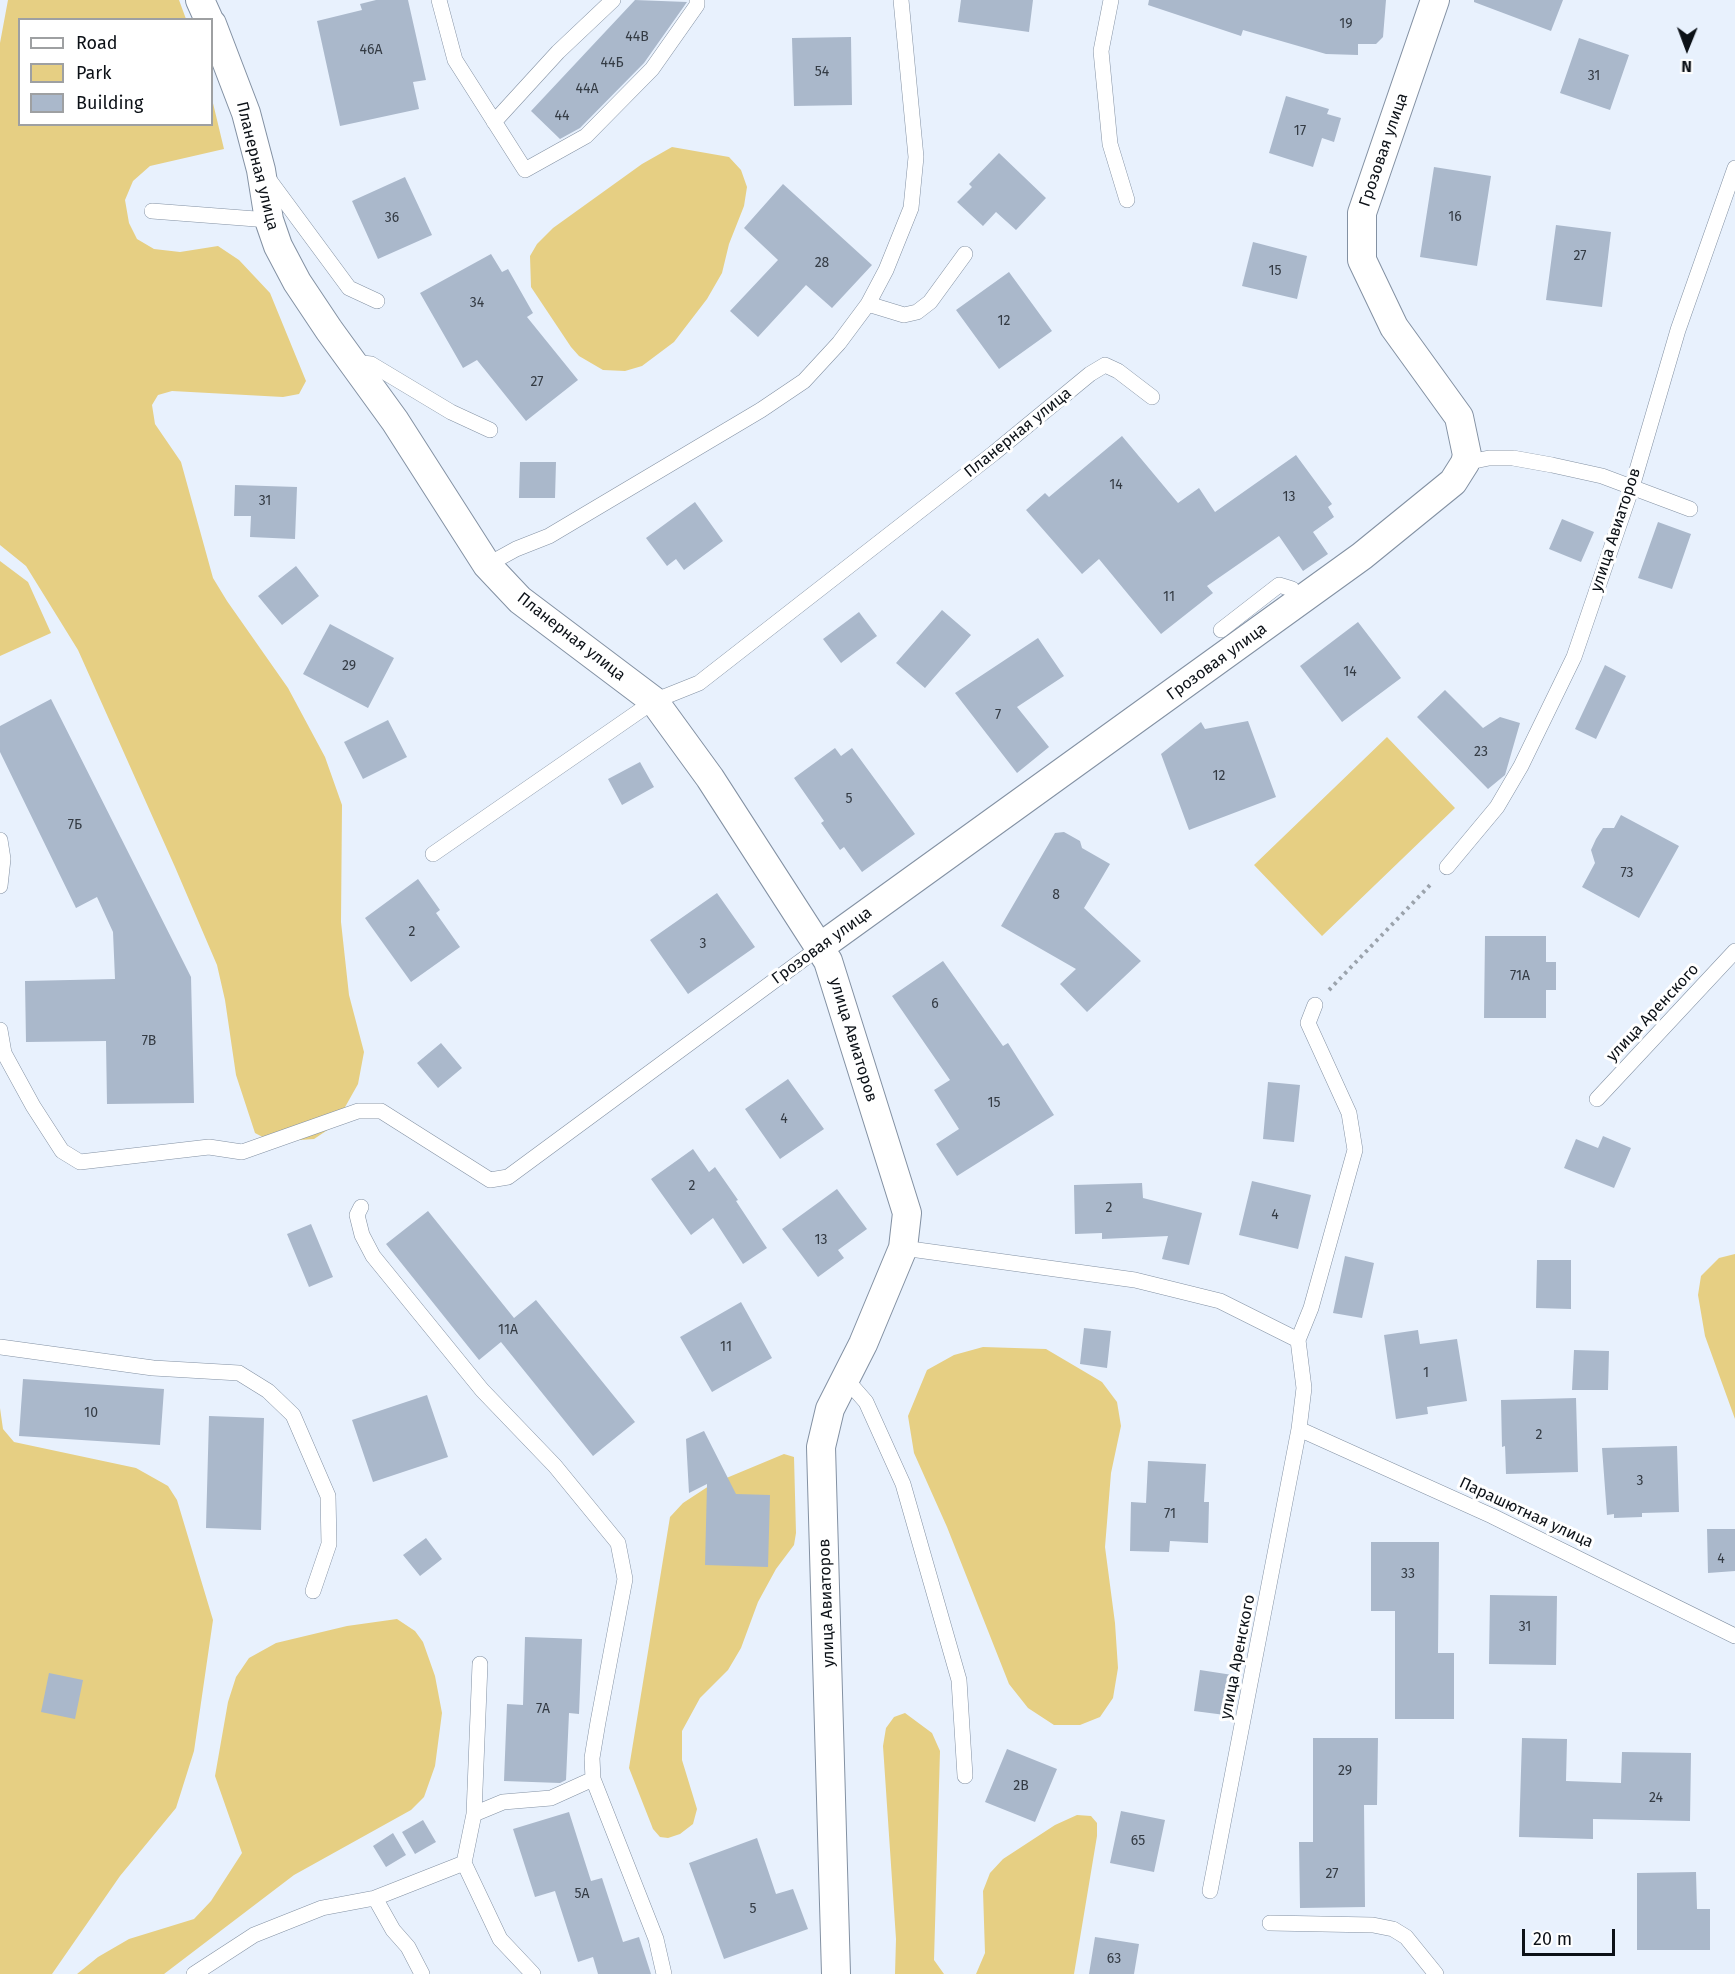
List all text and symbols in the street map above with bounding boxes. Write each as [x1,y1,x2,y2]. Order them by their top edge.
house number: 19 [1339,16,1353,32]
legend [18,18,213,126]
north arrow [1657,18,1717,78]
house number: 44В [625,29,649,45]
text: Road [76,32,118,54]
house number: 46А [360,42,382,58]
house number: 44Б [600,55,624,71]
text: N [1681,57,1692,76]
text: Park [76,62,111,84]
house number: 54 [815,64,829,80]
house number: 31 [1588,68,1600,84]
house number: 44А [576,81,598,97]
street label: Грозовая улица [1356,91,1412,209]
text: Building [76,92,143,114]
street label: Планерная улица [232,100,282,232]
house number: 44 [555,108,569,124]
house number: 17 [1294,123,1306,139]
house number: 16 [1448,209,1462,225]
house number: 36 [385,210,399,226]
house number: 27 [1573,248,1587,264]
house number: 28 [815,255,829,271]
house number: 15 [1268,263,1282,279]
house number: 34 [470,295,484,311]
house number: 12 [998,313,1010,329]
house number: 27 [530,374,544,390]
street label: Планерная улица [961,384,1075,482]
street label: улица Авиаторов [1587,466,1645,594]
house number: 14 [1109,477,1123,493]
house number: 13 [1282,489,1296,505]
house number: 31 [259,493,271,509]
street label: Планерная улица [513,589,629,685]
house number: 11 [1163,589,1175,605]
street label: Грозовая улица [1163,619,1271,705]
house number: 29 [342,658,356,674]
house number: 14 [1343,664,1357,680]
house number: 7 [995,707,1001,723]
house number: 23 [1474,744,1488,760]
house number: 12 [1213,768,1225,784]
house number: 5 [845,791,853,807]
house number: 7Б [68,817,82,833]
house number: 73 [1620,865,1634,881]
house number: 8 [1052,887,1060,903]
street label: Грозовая улица [768,903,876,989]
house number: 2 [409,924,415,940]
house number: 3 [700,936,706,952]
street label: улица Аренского [1603,960,1703,1066]
house number: 71А [1510,968,1530,984]
street label: улица Авиаторов [825,976,881,1104]
house number: 6 [931,996,939,1012]
house number: 7В [142,1033,156,1049]
house number: 15 [987,1095,1001,1111]
house number: 4 [780,1111,788,1127]
house number: 2 [689,1178,695,1194]
house number: 2 [1106,1200,1112,1216]
house number: 4 [1271,1207,1279,1223]
house number: 13 [814,1232,828,1248]
house number: 11А [498,1322,518,1338]
house number: 11 [720,1339,732,1355]
house number: 1 [1423,1365,1429,1381]
house number: 10 [84,1405,98,1421]
house number: 2 [1536,1427,1542,1443]
house number: 3 [1637,1473,1643,1489]
street label: Парашютная улица [1456,1474,1596,1552]
house number: 71 [1164,1506,1176,1522]
street label: улица Авиаторов [815,1538,839,1668]
house number: 4 [1717,1551,1725,1567]
house number: 33 [1401,1566,1415,1582]
street label: улица Аренского [1216,1593,1260,1721]
house number: 31 [1519,1619,1531,1635]
house number: 7А [536,1701,550,1717]
house number: 29 [1338,1763,1352,1779]
house number: 2В [1013,1778,1029,1794]
house number: 24 [1649,1790,1663,1806]
house number: 65 [1131,1833,1145,1849]
house number: 27 [1325,1866,1339,1882]
house number: 5А [574,1886,590,1902]
house number: 5 [749,1901,757,1917]
scale bar [1525,1917,1618,1955]
text: 20 m [1533,1928,1572,1950]
house number: 63 [1107,1951,1121,1967]

